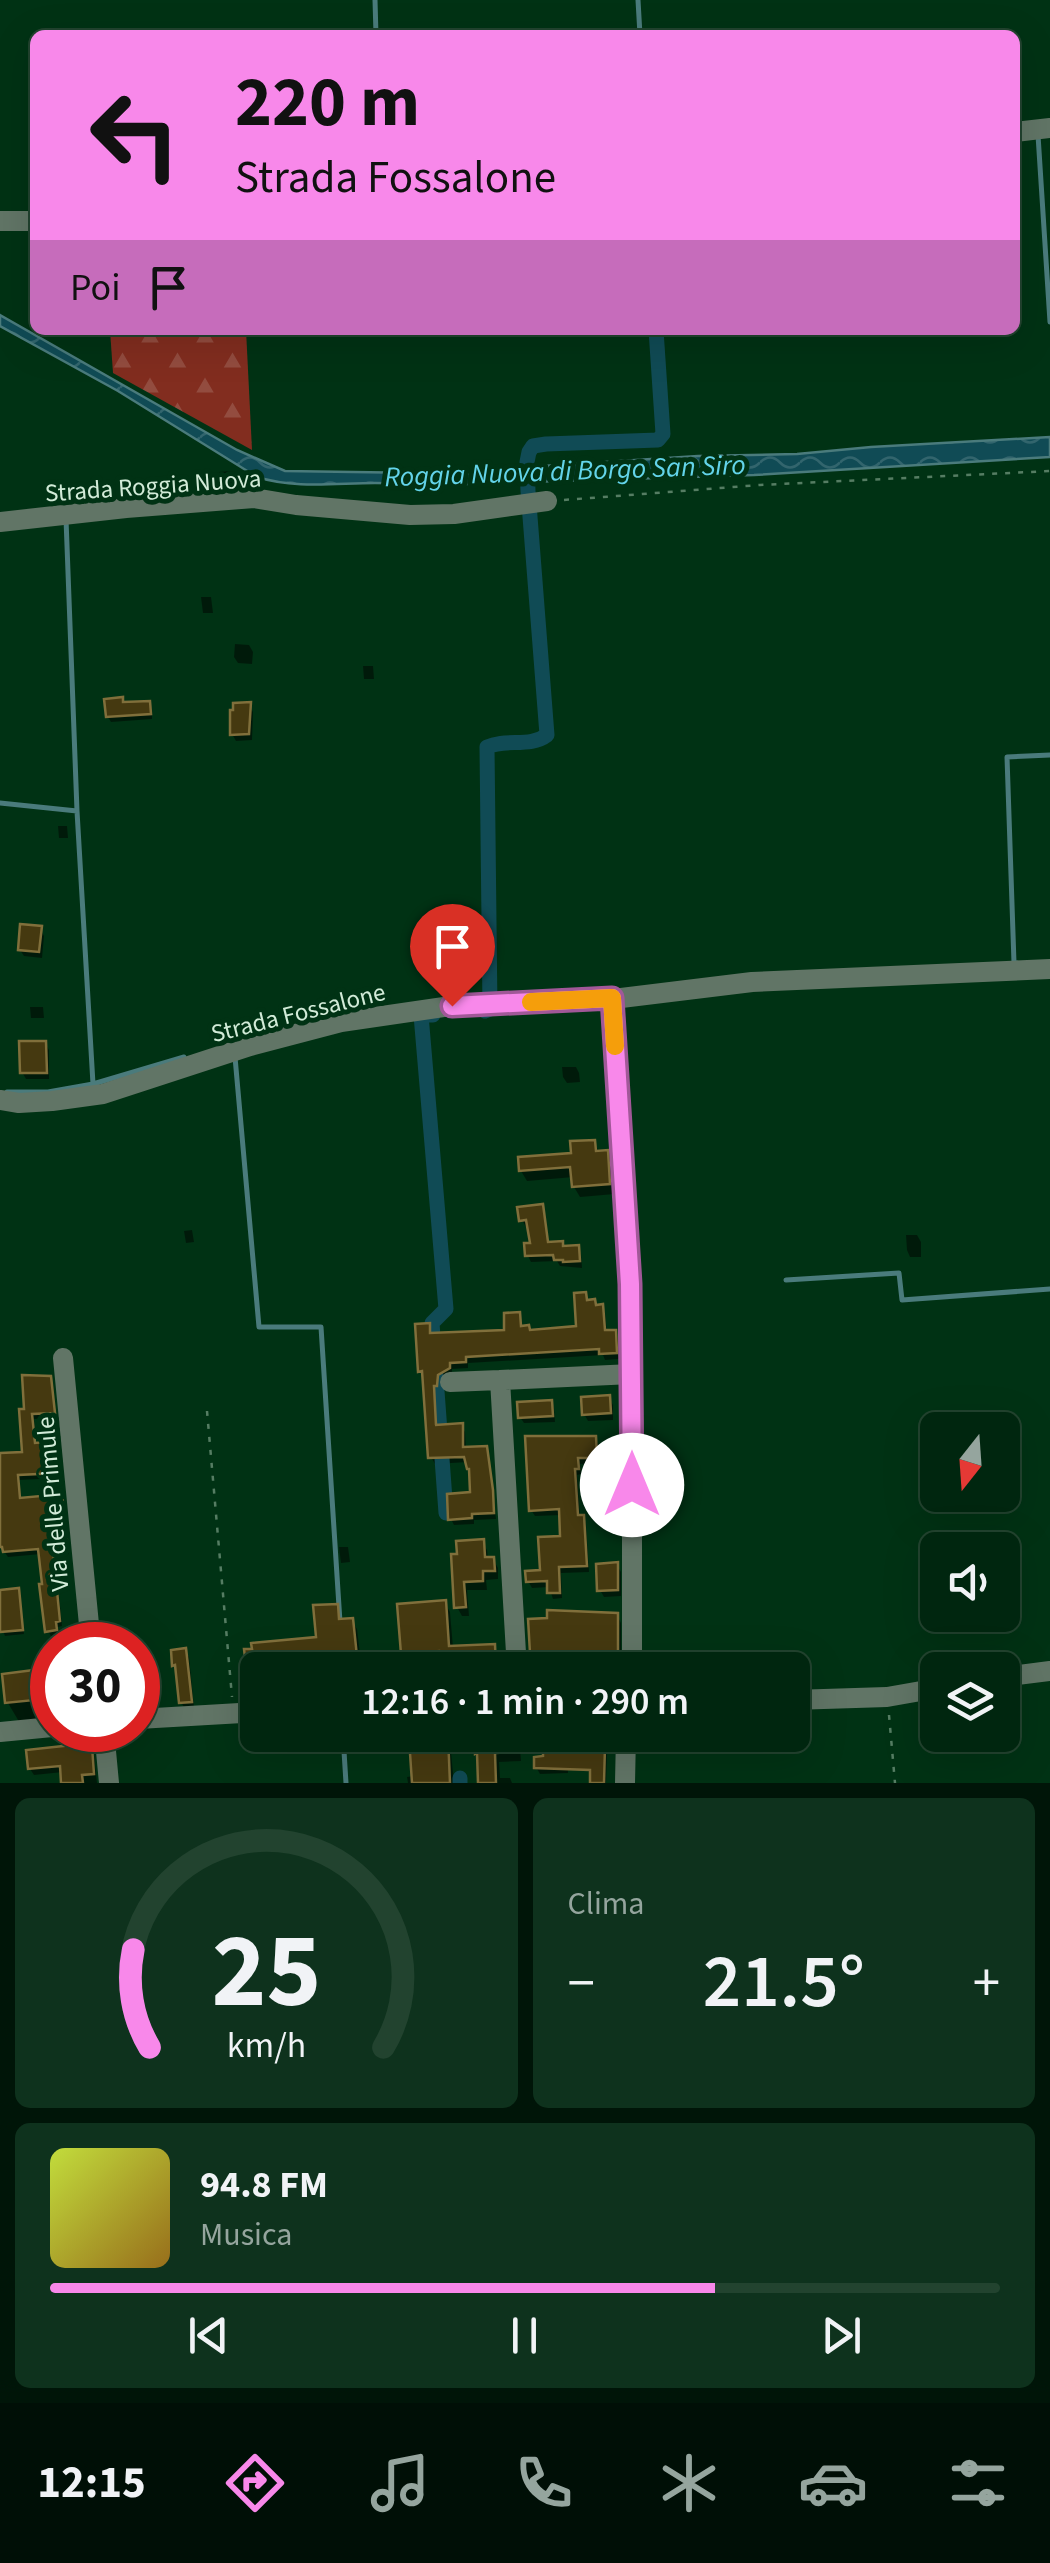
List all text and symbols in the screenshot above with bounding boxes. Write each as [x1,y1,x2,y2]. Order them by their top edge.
text: 220 m [235,53,420,153]
icon: left [70,70,200,200]
text: Strada Fossalone [235,146,556,210]
icon: arrive [141,260,196,315]
text: Poi [70,261,121,315]
water label: Roggia Nuova di Borgo San Siro [384,445,746,497]
street label: Strada Roggia Nuova [44,460,262,512]
pin [410,904,495,1007]
icon: arrive [425,919,480,974]
street label: Strada Fossalone [207,974,389,1052]
north arrow [920,1412,1020,1512]
map controls [920,1412,1020,1752]
street label: Via delle Primule [27,1415,79,1593]
position arrow [580,1433,684,1537]
button: sound [920,1532,1020,1632]
speed limit sign: 30 [30,1622,160,1752]
button: layers [920,1652,1020,1752]
text: 12:16 · 1 min · 290 m [361,1675,689,1729]
text: Clima [568,1881,644,1927]
text: 25 [211,1899,321,2047]
text: 21.5° [703,1929,865,2036]
text: − [568,1945,595,2023]
text: + [973,1945,1000,2023]
text: km/h [227,2020,306,2071]
text: 94.8 FM [200,2158,328,2212]
text: Musica [200,2212,292,2258]
icon: previous [181,2308,236,2363]
icon: pause [497,2308,552,2363]
icon: next [814,2308,869,2363]
icon: directions [220,2448,290,2518]
icon: music [365,2448,435,2518]
icon: phone [509,2448,579,2518]
icon: climate [654,2448,724,2518]
icon: car [798,2448,868,2518]
icon: filters [943,2448,1013,2518]
text: 12:15 [37,2451,146,2515]

